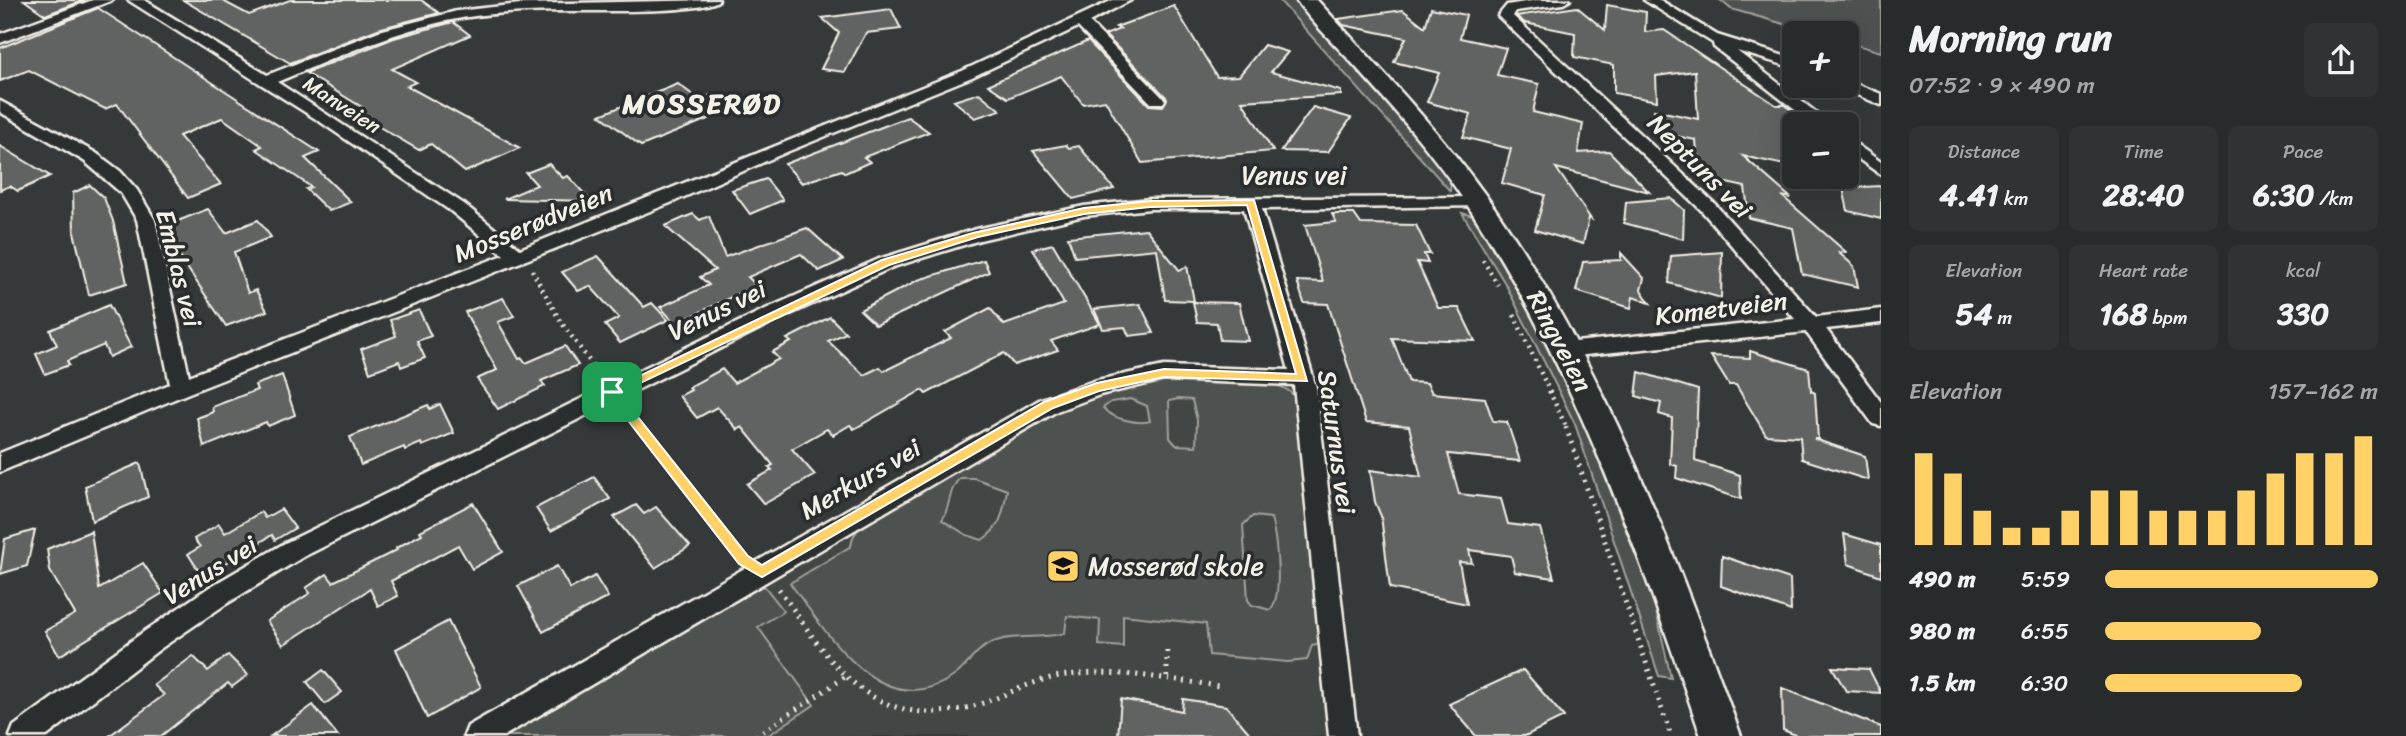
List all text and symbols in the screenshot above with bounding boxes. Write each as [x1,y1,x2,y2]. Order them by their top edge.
text: Morning run [1909,5,2112,72]
map controls [1782,21,1859,189]
button: + [1782,21,1859,98]
button: share [2304,23,2378,97]
street label: Manveien [295,65,389,145]
text: 07:52 · 9 × 490 m [1909,65,2095,106]
district label: MOSSERØD [621,79,782,128]
street label: Neptuns vei [1636,102,1765,231]
button: − [1782,112,1859,189]
text: Distance [1948,135,2020,168]
text: Time [2123,135,2164,168]
text: Pace [2283,135,2323,168]
street label: Venus vei [1241,152,1347,198]
text: 4.41 [1939,168,1999,222]
text: 28:40 [2102,168,2185,222]
text: 6:30 [2253,168,2314,222]
street label: Mosserødveien [446,170,620,276]
text: km [1999,182,2028,215]
text: /km [2314,182,2353,215]
street label: Emblas vei [142,204,216,333]
text: Elevation [1945,254,2022,287]
text: Heart rate [2099,254,2188,287]
text: kcal [2286,254,2320,287]
street label: Venus vei [660,266,775,354]
street label: Kometveien [1652,277,1790,339]
street label: Ringveien [1514,282,1606,400]
text: 54 [1956,287,1993,341]
text: 168 [2099,287,2147,341]
text: 330 [2277,287,2329,341]
text: m [1993,301,2012,334]
text: bpm [2147,301,2187,334]
pin [582,362,642,422]
street label: Saturnus vei [1304,367,1370,518]
text: Elevation [1909,371,2002,412]
text: 157–162 m [2268,371,2378,412]
icon: arrive [593,373,631,411]
street label: Merkurs vei [790,425,930,532]
street label: Venus vei [153,522,267,617]
place label: Mosserød skole [1088,543,1264,589]
school or university icon: Mosserød skole [1044,547,1082,585]
text: 490 m [1909,559,1976,600]
text: 5:59 [2021,559,2070,600]
text: 980 m [1909,611,1975,652]
text: 6:55 [2021,611,2069,652]
text: 1.5 km [1909,663,1976,704]
text: 6:30 [2021,663,2068,704]

